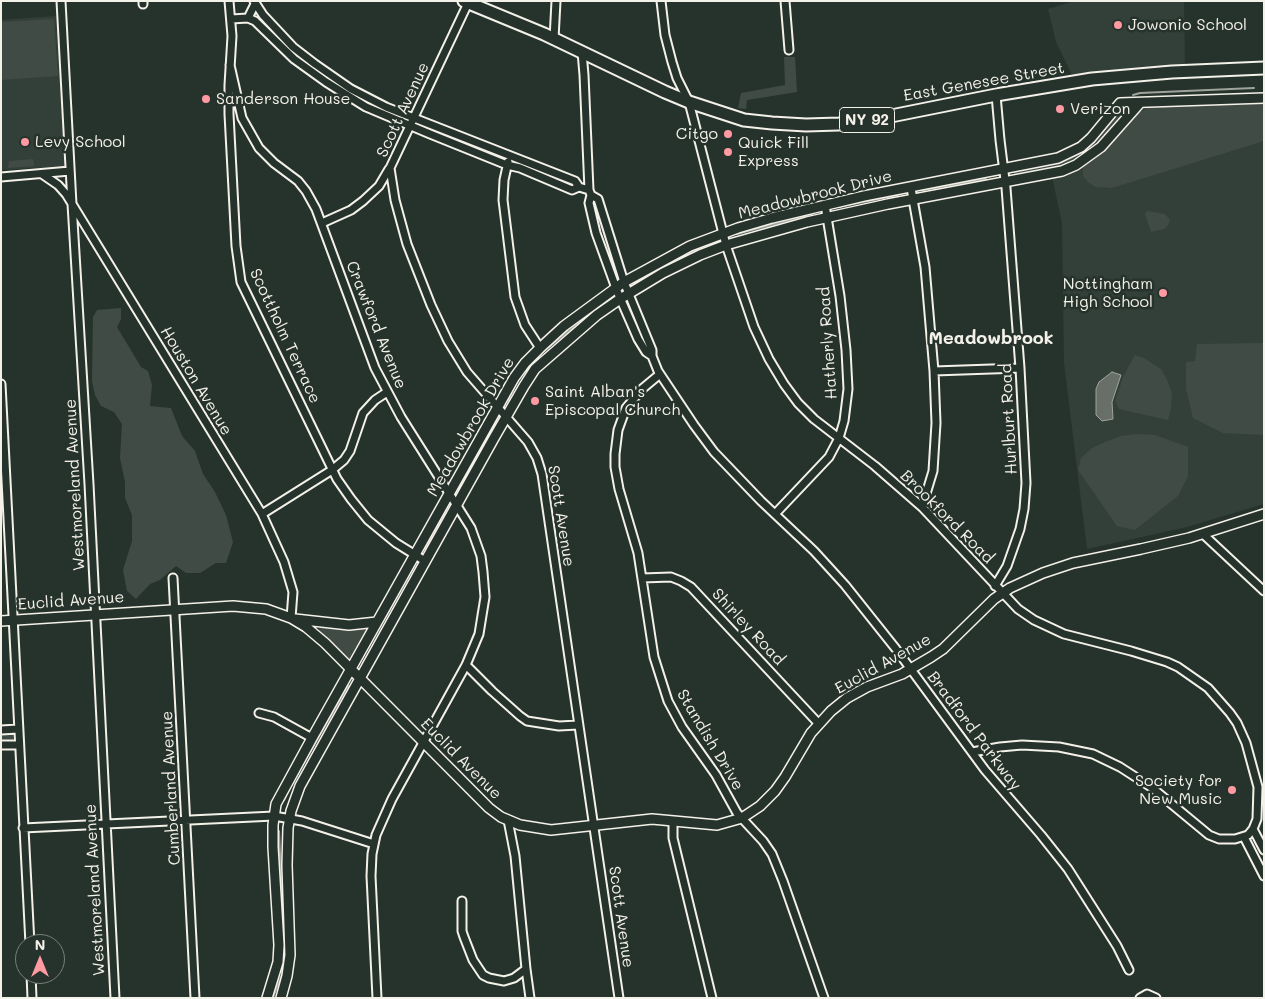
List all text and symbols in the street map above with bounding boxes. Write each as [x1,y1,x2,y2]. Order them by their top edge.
place label: Jowonio School [1128,15,1247,35]
marker: Jowonio School [1112,19,1124,31]
street label: East Genesee Street [902,58,1066,106]
street label: Scott Avenue [373,60,433,160]
place label: Sanderson House [216,89,350,109]
marker: Sanderson House [200,93,212,105]
place label: Verizon [1070,99,1130,119]
marker: Verizon [1054,103,1066,115]
road number: NY 92 [840,108,894,132]
place label: Citgo [676,124,718,144]
marker: Citgo [722,128,734,140]
place label: Levy School [35,132,126,152]
place label: Quick Fill Express [738,133,809,171]
marker: Levy School [19,136,31,148]
marker: Quick Fill Express [722,146,734,158]
street label: Meadowbrook Drive [736,167,894,223]
street label: Crawford Avenue [342,258,410,392]
street label: Scottholm Terrace [245,266,325,406]
place label: Nottingham High School [1063,274,1153,312]
street label: Hatherly Road [814,286,842,400]
marker: Nottingham High School [1157,287,1169,299]
street label: Houston Avenue [156,323,236,439]
district label: Meadowbrook [929,327,1053,349]
street label: Meadowbrook Drive [423,354,519,500]
street label: Hurlburt Road [997,363,1021,475]
place label: Saint Alban's Episcopal Church [545,382,680,420]
marker: Saint Alban's Episcopal Church [529,395,541,407]
street label: Westmoreland Avenue [61,398,89,572]
street label: Scott Avenue [544,464,578,568]
street label: Brookford Road [896,466,998,568]
street label: Shirley Road [707,585,789,669]
street label: Euclid Avenue [17,588,125,614]
street label: Euclid Avenue [832,630,934,698]
street label: Bradford Parkway [923,668,1025,794]
street label: Standish Drive [672,686,748,794]
street label: Cumberland Avenue [157,710,185,866]
street label: Euclid Avenue [416,714,506,804]
place label: Society for New Music [1135,771,1222,809]
marker: Society for New Music [1226,784,1238,796]
street label: Westmoreland Avenue [81,803,109,977]
street label: Scott Avenue [604,865,638,969]
north arrow [15,934,65,984]
text: N [35,935,45,954]

